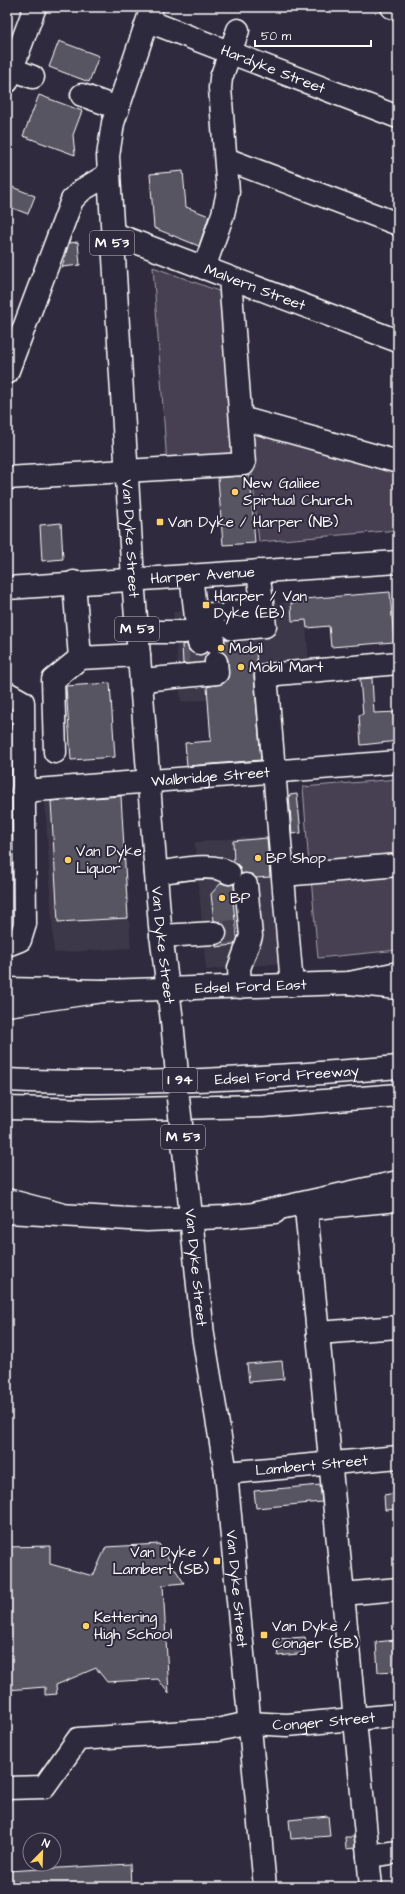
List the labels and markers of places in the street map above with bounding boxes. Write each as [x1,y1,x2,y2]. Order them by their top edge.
place label: New Galilee Spirtual Church [243,473,353,511]
marker: New Galilee Spirtual Church [230,487,240,497]
place label: Van Dyke / Harper (NB) [168,512,338,534]
marker: Van Dyke / Harper (NB) [155,517,165,527]
place label: Harper / Van Dyke (EB) [214,586,308,625]
marker: Harper / Van Dyke (EB) [201,600,211,610]
place label: Mobil [229,638,263,659]
marker: Mobil [216,643,226,653]
place label: Mobil Mart [249,657,323,678]
marker: Mobil Mart [236,662,246,672]
place label: Van Dyke Liquor [76,841,142,879]
place label: BP Shop [266,848,326,869]
marker: BP Shop [253,853,263,863]
marker: Van Dyke Liquor [63,855,73,865]
place label: BP [230,888,251,909]
marker: BP [217,893,227,903]
place label: Van Dyke / Lambert (SB) [112,1542,209,1580]
marker: Van Dyke / Lambert (SB) [212,1556,222,1566]
place label: Kettering High School [94,1607,172,1646]
place label: Van Dyke / Conger (SB) [272,1616,359,1655]
marker: Kettering High School [81,1621,91,1631]
marker: Van Dyke / Conger (SB) [259,1630,269,1640]

